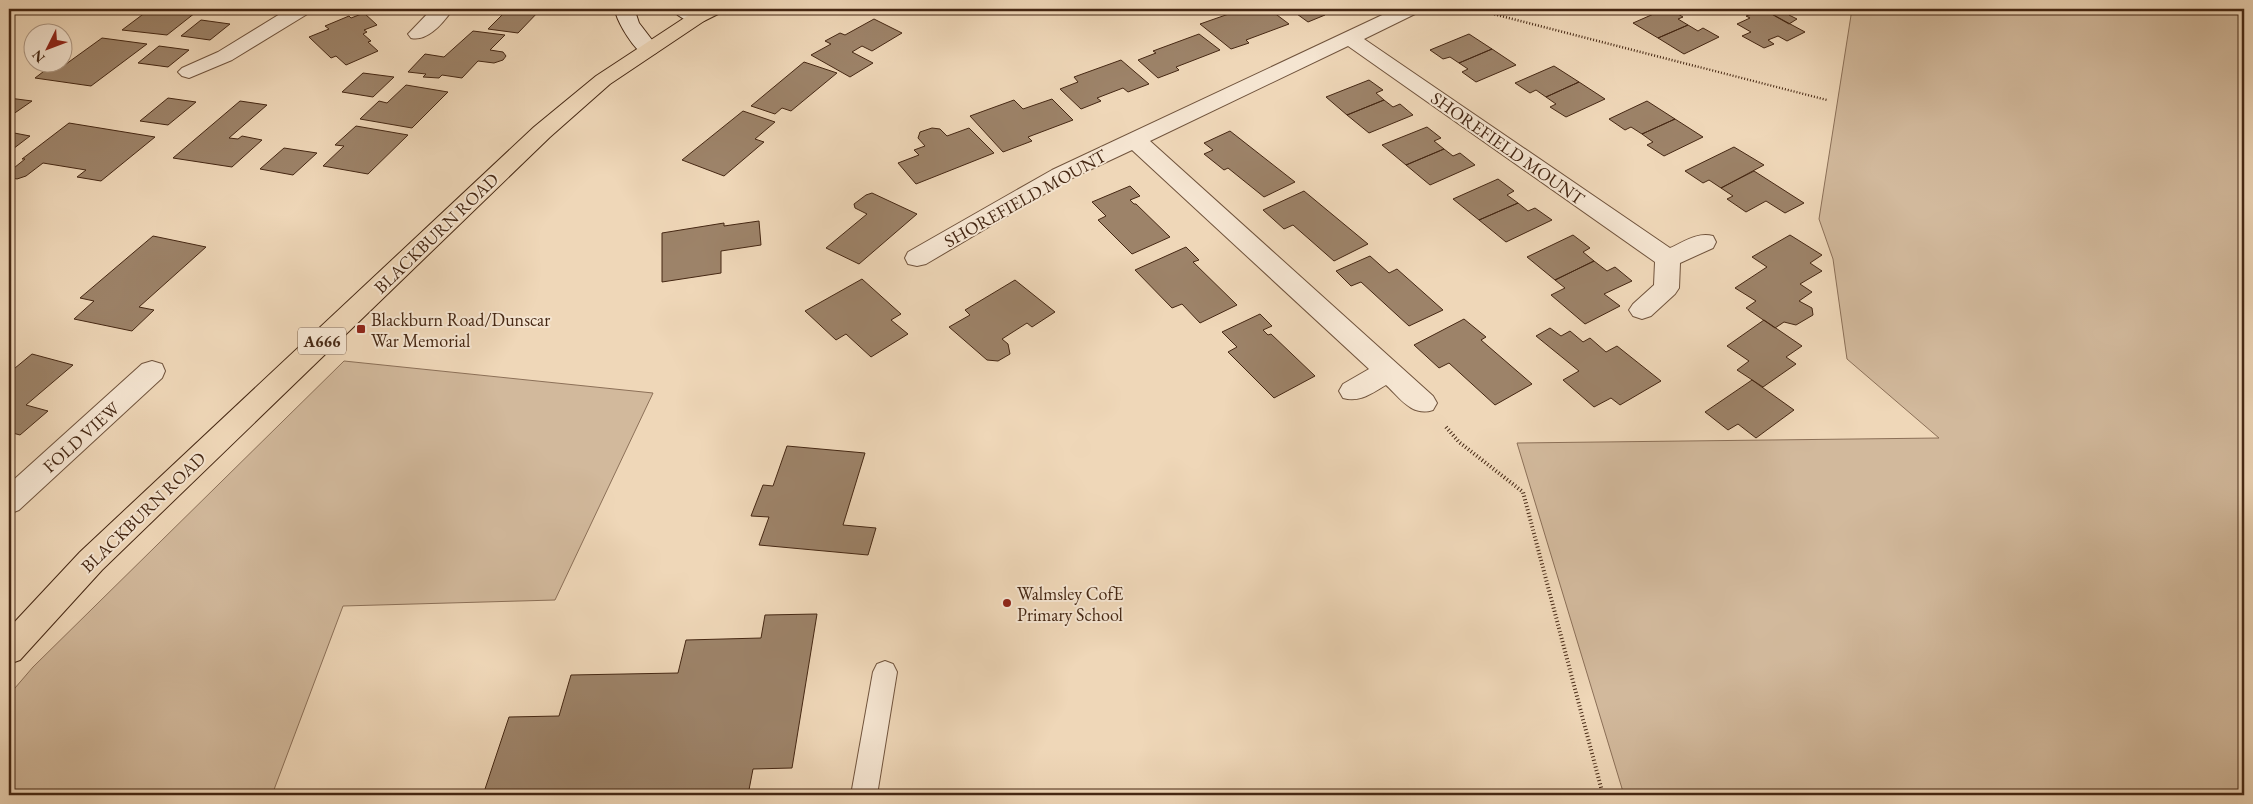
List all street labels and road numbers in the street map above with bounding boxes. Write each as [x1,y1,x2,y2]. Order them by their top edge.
street label: SHOREFIELD MOUNT [1427,86,1590,210]
street label: SHOREFIELD MOUNT [940,143,1111,252]
street label: BLACKBURN ROAD [369,168,503,298]
road number: A666 [298,328,346,354]
street label: FOLD VIEW [38,396,125,477]
street label: BLACKBURN ROAD [76,447,210,577]

